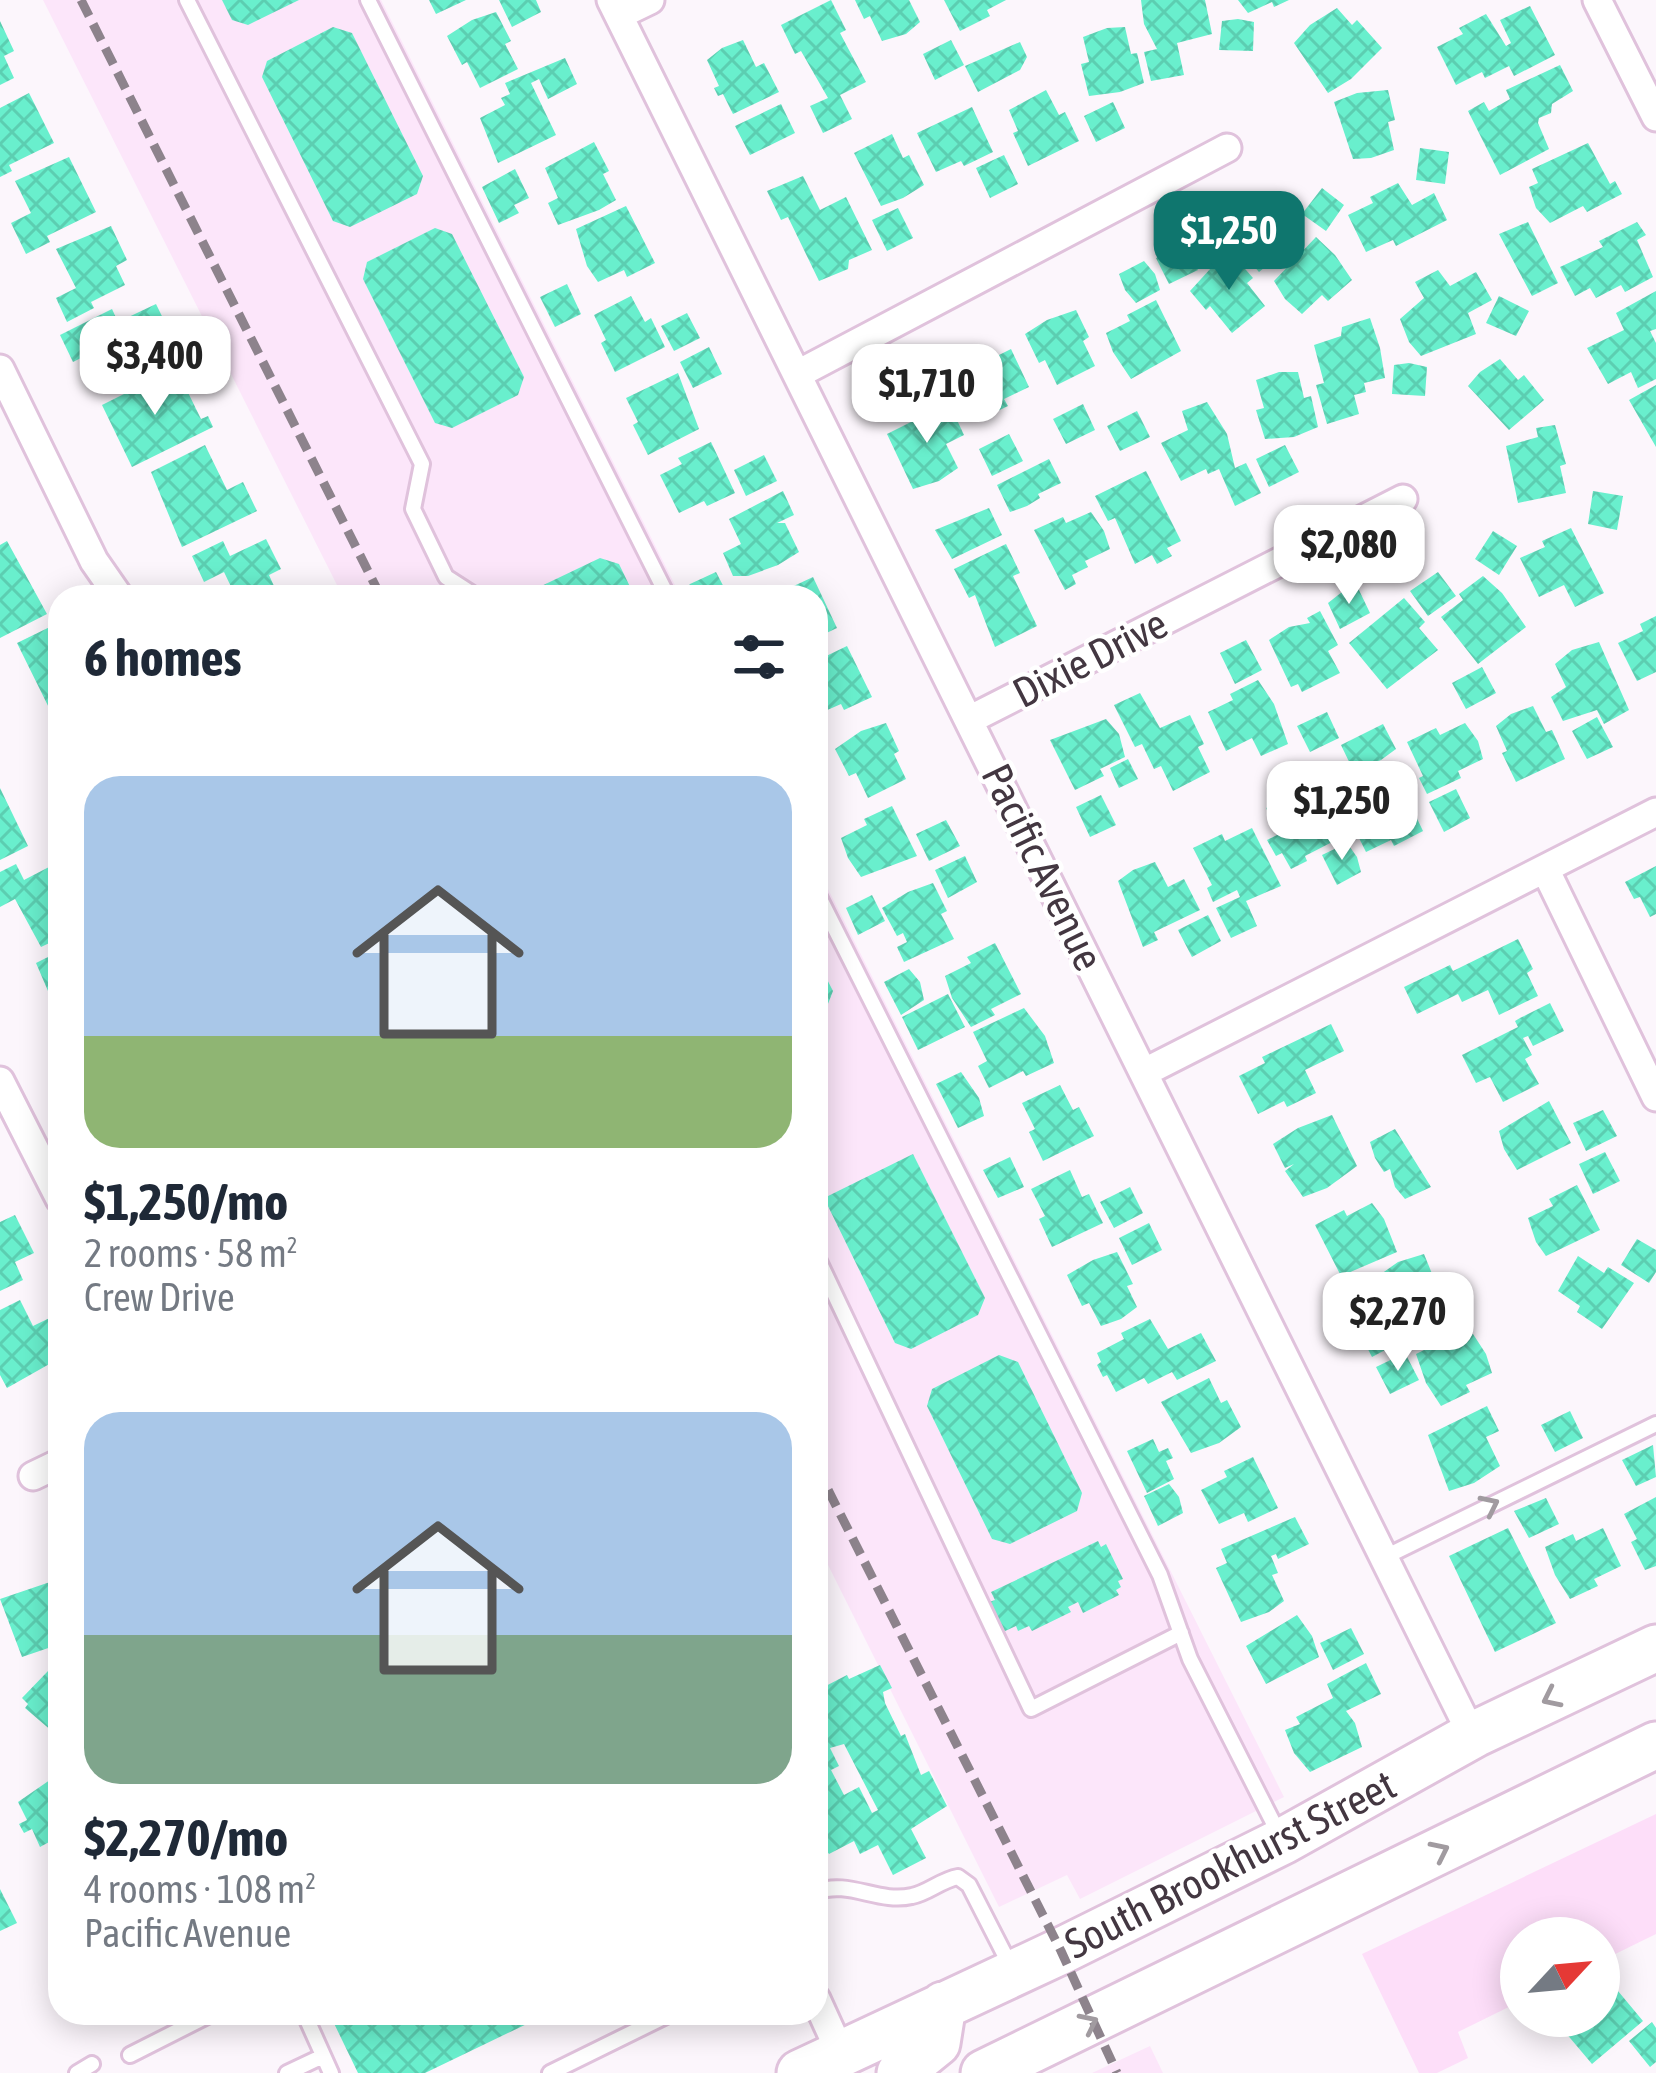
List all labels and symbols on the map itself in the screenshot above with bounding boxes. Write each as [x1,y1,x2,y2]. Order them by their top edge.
pin: $1,250 [1131,191,1327,293]
pin: $3,400 [57,316,253,418]
pin: $1,710 [829,344,1025,446]
pin: $2,080 [1251,505,1447,607]
street label: Dixie Drive [1005,599,1175,717]
street label: Pacific Avenue [972,756,1114,978]
pin: $1,250 [1244,761,1440,863]
pin: $2,270 [1300,1272,1496,1374]
one-way arrow [1478,1496,1499,1520]
one-way arrow [1541,1684,1563,1707]
street label: South Brookhurst Street [1057,1760,1403,1968]
one-way arrow [1427,1843,1449,1866]
north arrow [1500,1917,1620,2037]
one-way arrow [1077,2014,1098,2037]

